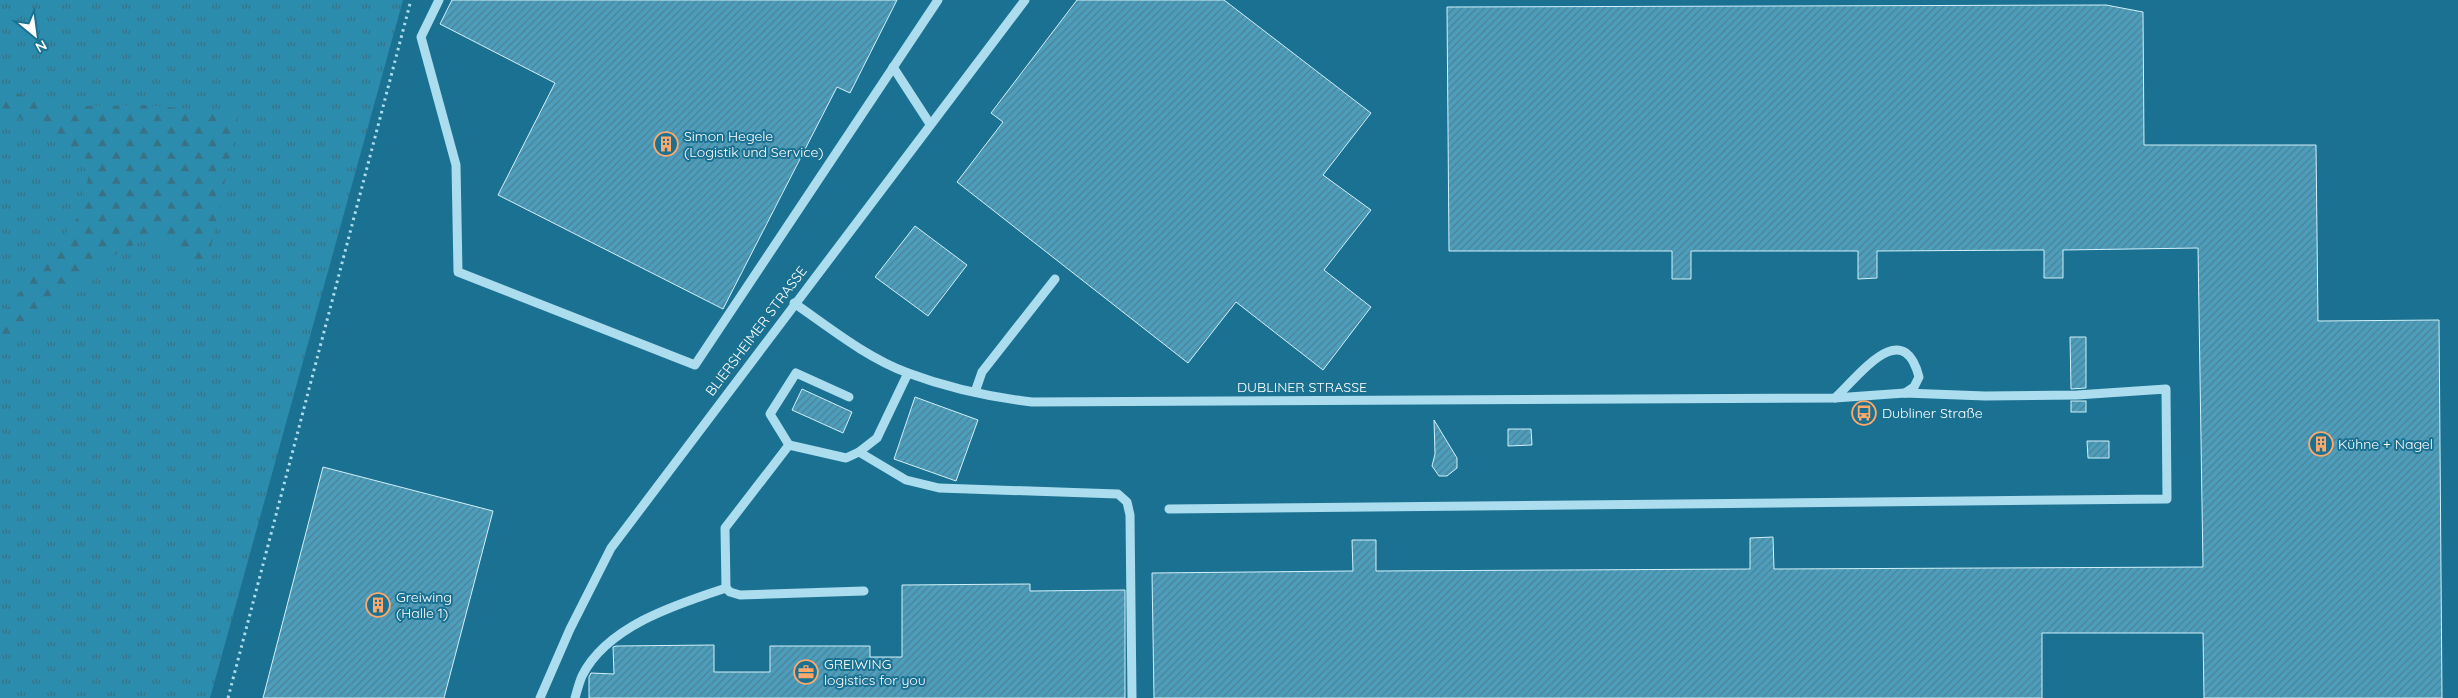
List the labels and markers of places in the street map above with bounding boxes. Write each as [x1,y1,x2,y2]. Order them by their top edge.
place label: Simon Hegele (Logistik und Service) [684,127,824,161]
building icon: Simon Hegele (Logistik und Service) [653,131,679,157]
bus stop icon: Dubliner Straße [1851,400,1877,426]
place label: Dubliner Straße [1882,404,1983,422]
building icon: Kühne + Nagel [2308,431,2334,457]
place label: Kühne + Nagel [2338,435,2433,453]
place label: Greiwing (Halle 1) [396,588,452,622]
building icon: Greiwing (Halle 1) [365,592,391,618]
place label: GREIWING logistics for you [824,655,926,689]
office icon: GREIWING logistics for you [793,659,819,685]

